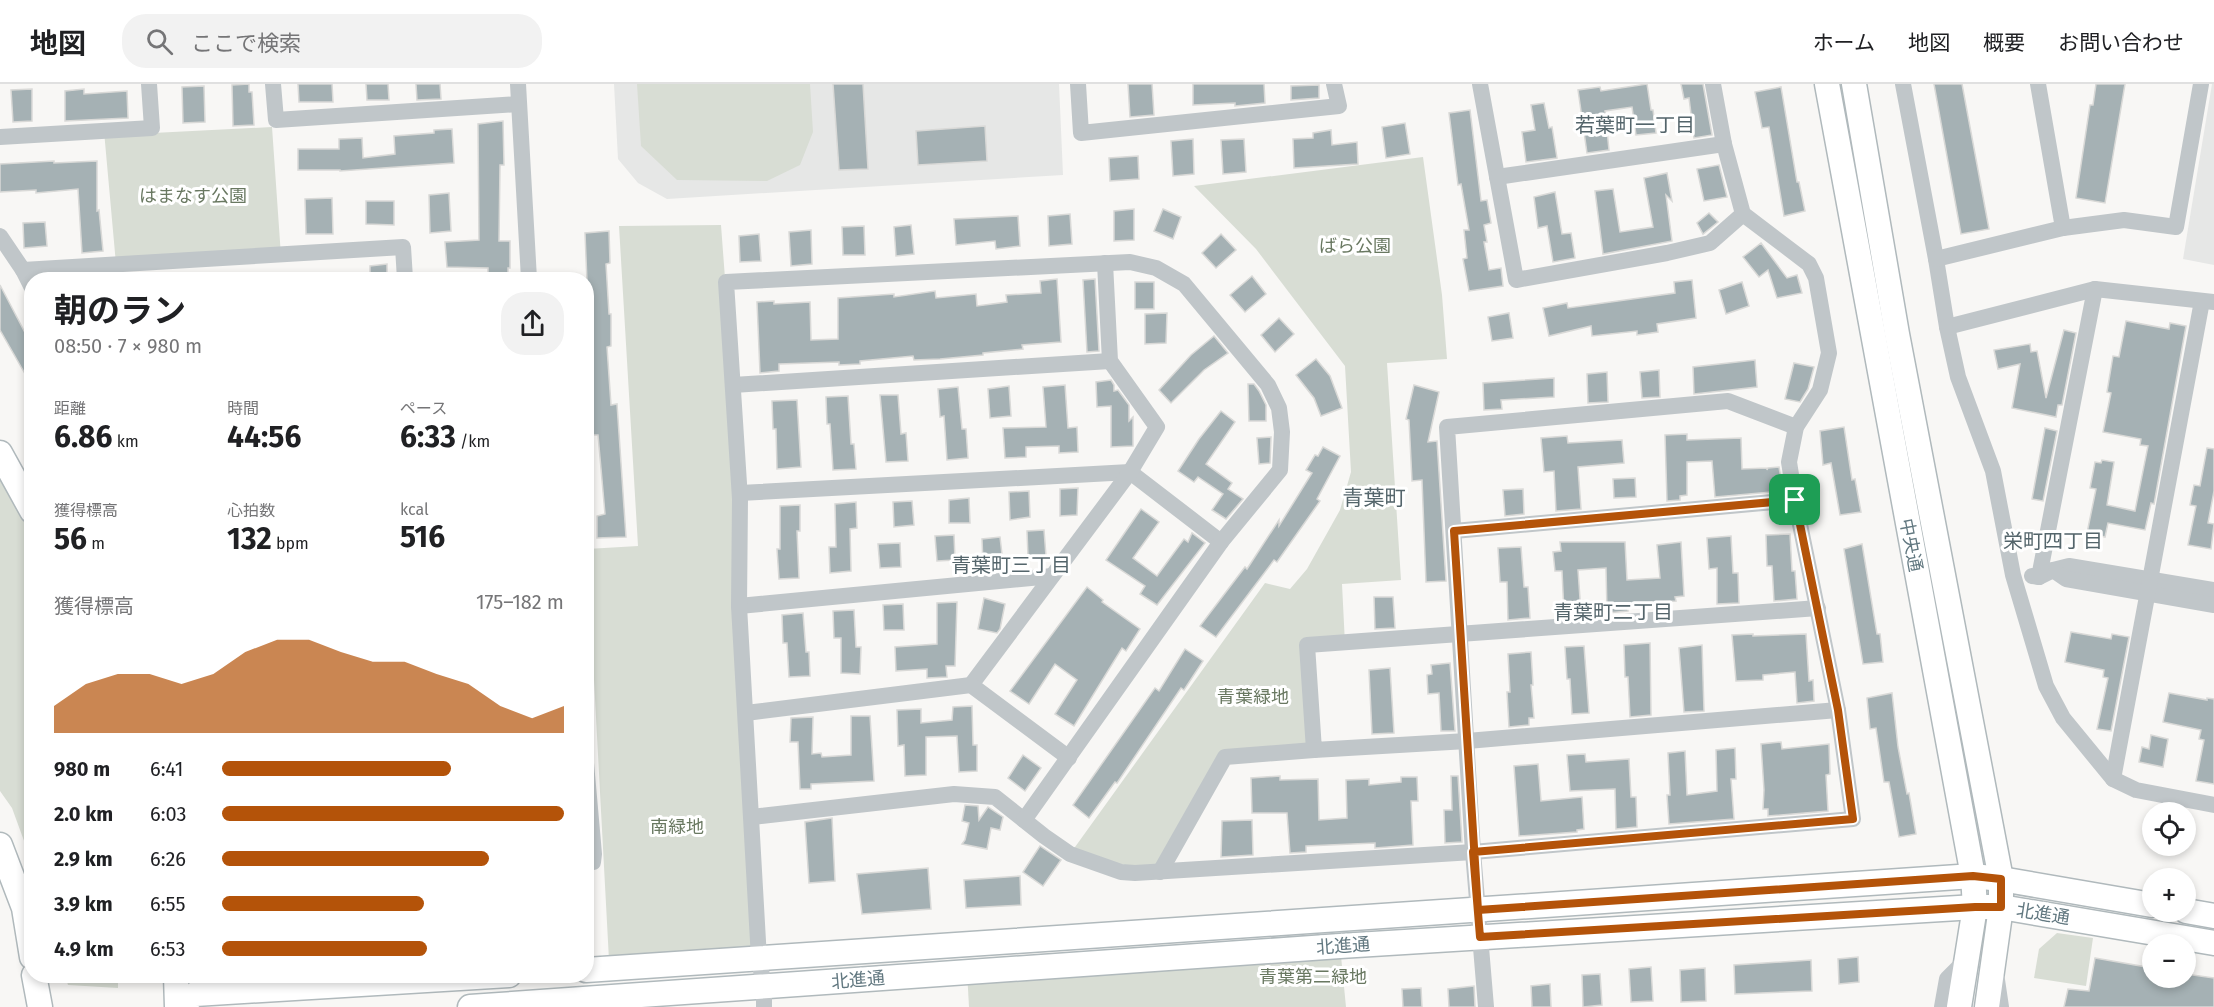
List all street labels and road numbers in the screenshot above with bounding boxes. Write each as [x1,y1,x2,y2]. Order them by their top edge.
street label: 中央通 [1895,516,1927,574]
street label: 北進通 [2015,899,2071,929]
street label: 北進通 [1315,933,1371,959]
street label: 北進通 [830,967,886,993]

